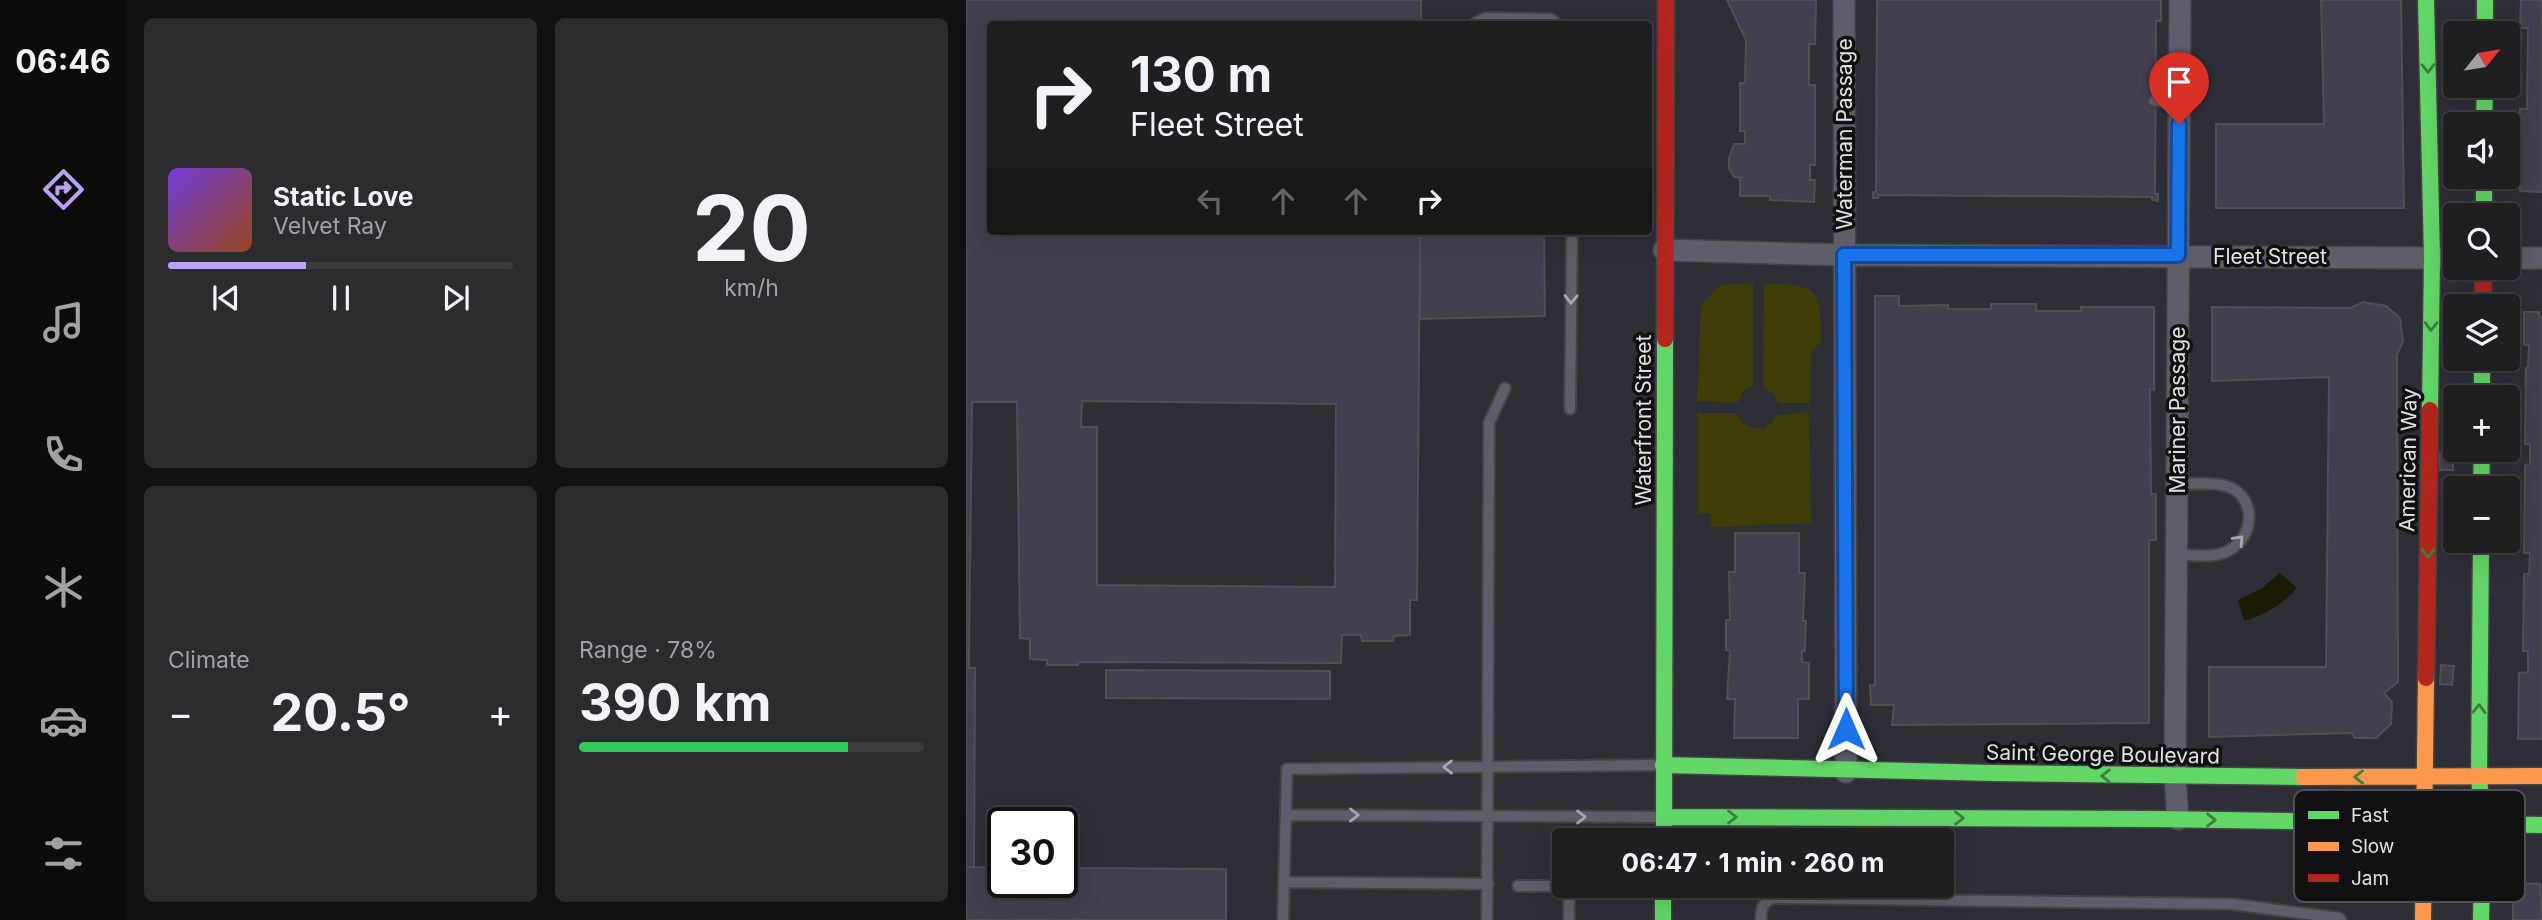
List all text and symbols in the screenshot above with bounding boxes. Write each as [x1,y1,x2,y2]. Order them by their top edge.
north arrow [2443,21,2520,98]
map controls [2443,21,2520,553]
street label: Waterman Passage [1832,38,1857,230]
text: 06:46 [15,42,111,81]
text: 130 m [1130,45,1272,104]
icon: right [1015,49,1106,140]
pin [2149,52,2209,124]
icon: arrive [2160,63,2198,101]
one-way arrow [2420,63,2435,74]
text: Fleet Street [1130,105,1304,144]
button: sound [2443,112,2520,189]
icon: directions [39,165,88,214]
text: 20 [692,173,811,283]
text: Static Love [273,181,414,212]
icon: left [1191,182,1229,220]
icon: ahead [1264,182,1302,220]
icon: ahead [1337,182,1375,220]
icon: right [1410,182,1448,220]
button: search [2443,203,2520,280]
text: Velvet Ray [273,212,387,240]
street label: Fleet Street [2213,244,2327,269]
text: km/h [724,274,779,302]
icon: previous [207,279,245,317]
icon: pause [322,279,360,317]
icon: next [437,279,475,317]
one-way arrow [1563,294,1579,305]
button: layers [2443,294,2520,371]
icon: music [39,298,88,347]
one-way arrow [2423,321,2439,331]
street label: Mariner Passage [2165,327,2190,493]
street label: Waterfront Street [1631,334,1656,505]
button: + [2443,385,2520,462]
street label: American Way [2394,388,2422,532]
icon: phone [39,430,88,479]
button: − [2443,476,2520,553]
one-way arrow [2231,535,2243,548]
one-way arrow [2420,548,2436,559]
icon: climate [39,563,88,612]
text: Range · 78% [579,636,717,664]
text: Climate [168,646,250,674]
text: 390 km [579,671,771,734]
text: 20.5° [270,681,411,744]
text: − [168,690,193,736]
text: + [488,690,513,736]
position arrow [1809,692,1883,766]
icon: car [39,696,88,745]
one-way arrow [2471,703,2487,713]
street label: Saint George Boulevard [1986,739,2220,769]
one-way arrow [1442,759,1452,775]
one-way arrow [2101,768,2112,783]
one-way arrow [2353,769,2363,785]
legend [2294,790,2525,902]
text: Fast [2351,804,2389,827]
speed limit sign: 30 [987,807,1078,898]
one-way arrow [1349,807,1360,823]
one-way arrow [1576,809,1587,824]
one-way arrow [1727,809,1738,825]
one-way arrow [1955,810,1965,826]
one-way arrow [2207,812,2217,828]
icon: filters [39,829,88,878]
text: Slow [2351,835,2394,858]
text: 06:47 · 1 min · 260 m [1622,847,1884,878]
text: Jam [2351,867,2389,890]

